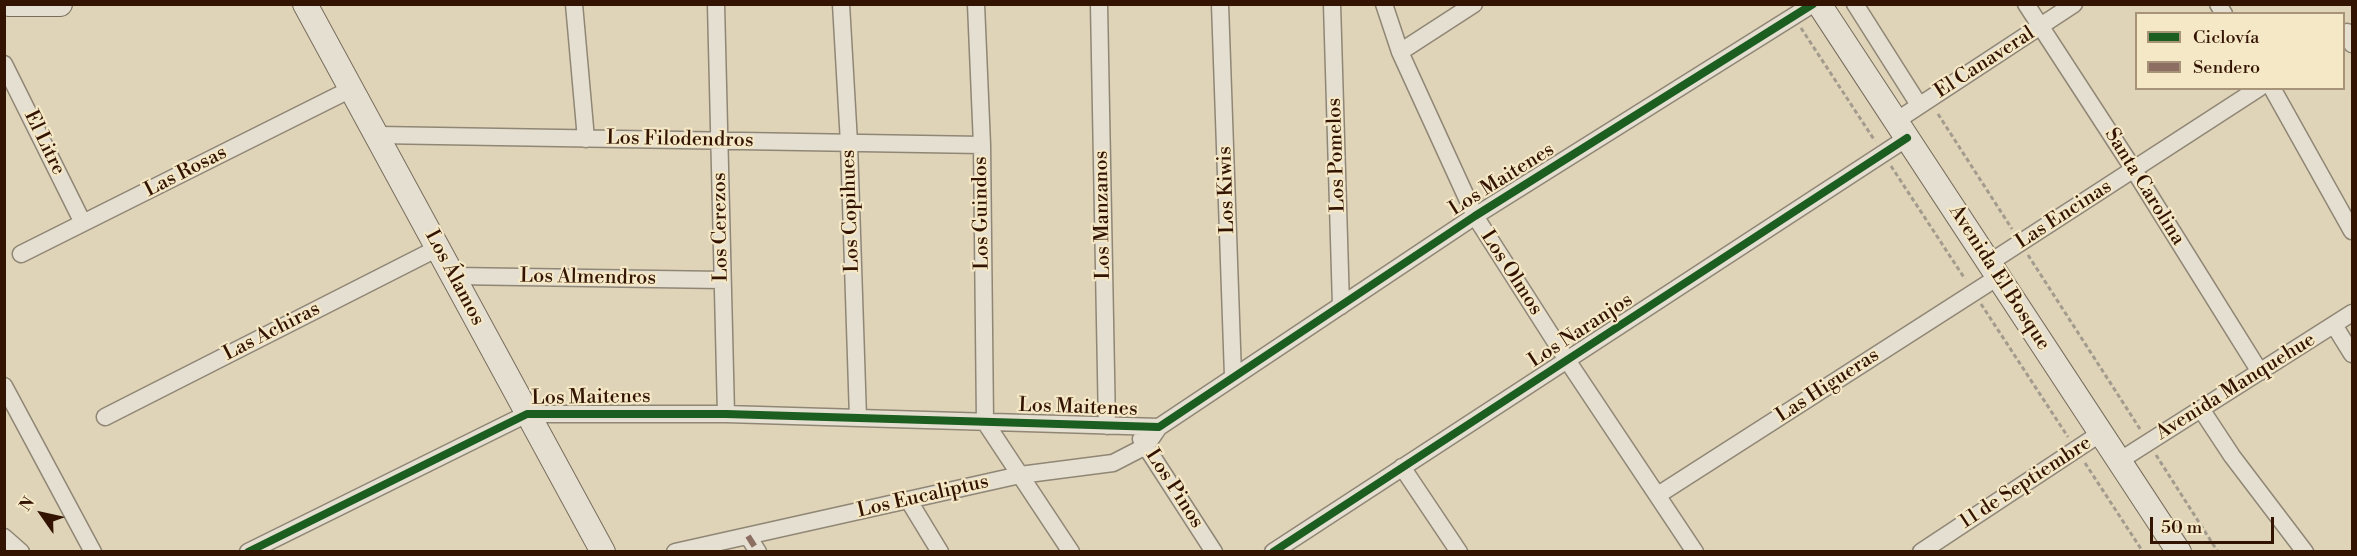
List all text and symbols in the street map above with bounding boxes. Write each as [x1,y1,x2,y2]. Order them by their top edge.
legend [2135,12,2345,90]
street label: El Canaveral [1931,22,2039,104]
text: Ciclovía [2193,26,2259,49]
text: Sendero [2193,56,2260,79]
street label: Los Pomelos [1323,97,1351,213]
street label: El Litre [18,107,70,179]
street label: Santa Carolina [2099,124,2189,250]
street label: Los Filodendros [606,127,754,153]
street label: Los Maitenes [1445,138,1559,222]
street label: Las Rosas [141,141,231,203]
street label: Los Kiwis [1213,146,1241,234]
street label: Los Copihues [837,149,865,273]
street label: Los Manzanos [1090,150,1116,280]
street label: Los Guindos [969,156,995,270]
street label: Los Cerezos [708,172,734,282]
street label: Las Encinas [2012,175,2116,255]
street label: Avenida El Bosque [1943,201,2055,355]
street label: Los Álamos [419,226,489,330]
street label: Los Olmos [1475,226,1547,320]
street label: Los Almendros [520,265,656,291]
street label: Los Naranjos [1524,288,1638,374]
street label: Las Achiras [220,297,324,367]
street label: Avenida Manquehue [2152,328,2320,446]
street label: Las Higueras [1772,344,1884,428]
street label: Los Maitenes [531,385,651,411]
street label: Los Maitenes [1018,394,1138,422]
street label: 11 de Septiembre [1956,432,2096,534]
street label: Los Pinos [1140,445,1208,533]
street label: Los Eucaliptus [855,470,991,524]
north arrow [12,484,72,544]
text: N [15,493,39,515]
scale bar [2153,505,2278,543]
text: 50 m [2161,516,2202,539]

